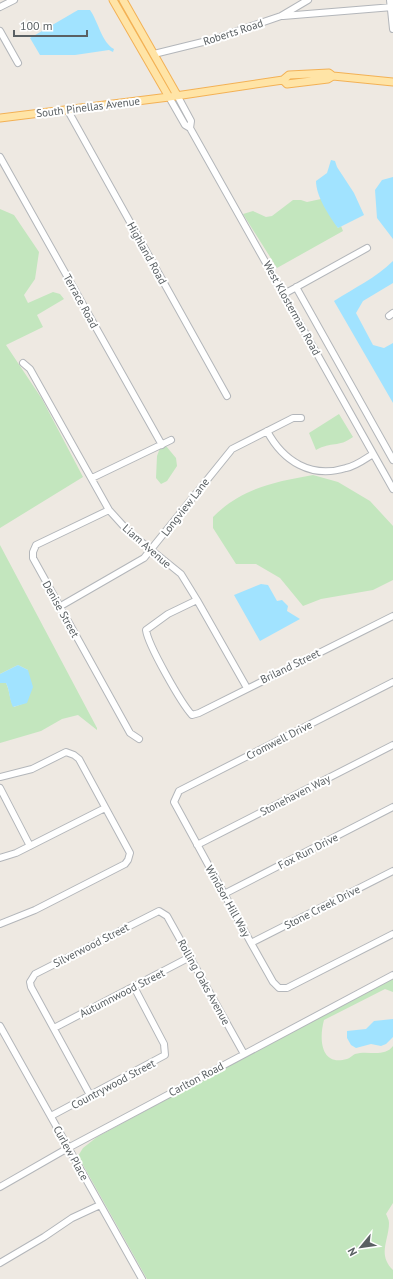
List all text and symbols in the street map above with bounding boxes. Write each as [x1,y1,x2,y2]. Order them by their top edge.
scale bar [14,12,87,38]
street label: Roberts Road [201,16,265,48]
text: 100 m [20,18,53,33]
street label: South Pinellas Avenue [35,94,141,120]
street label: Highland Road [124,219,170,287]
street label: West Klosterman Road [260,258,324,358]
street label: Terrace Road [60,271,102,331]
street label: Longview Lane [158,475,212,539]
street label: Liam Avenue [120,521,175,571]
street label: Denise Street [40,578,83,640]
street label: Briland Street [258,645,322,686]
street label: Cromwell Drive [244,717,315,763]
street label: Stonehaven Way [257,771,333,819]
street label: Fox Run Drive [276,830,341,872]
street label: Windsor Hill Way [203,863,254,940]
street label: Stone Creek Drive [282,882,363,932]
street label: Silverwood Street [51,920,131,970]
street label: Rolling Oaks Avenue [175,937,234,1028]
street label: Autumnwood Street [77,965,167,1021]
street label: Countrywood Street [69,1056,158,1112]
street label: Carlton Road [166,1059,226,1099]
street label: Curlew Place [50,1123,92,1183]
north arrow [341,1227,381,1267]
text: N [344,1245,360,1258]

